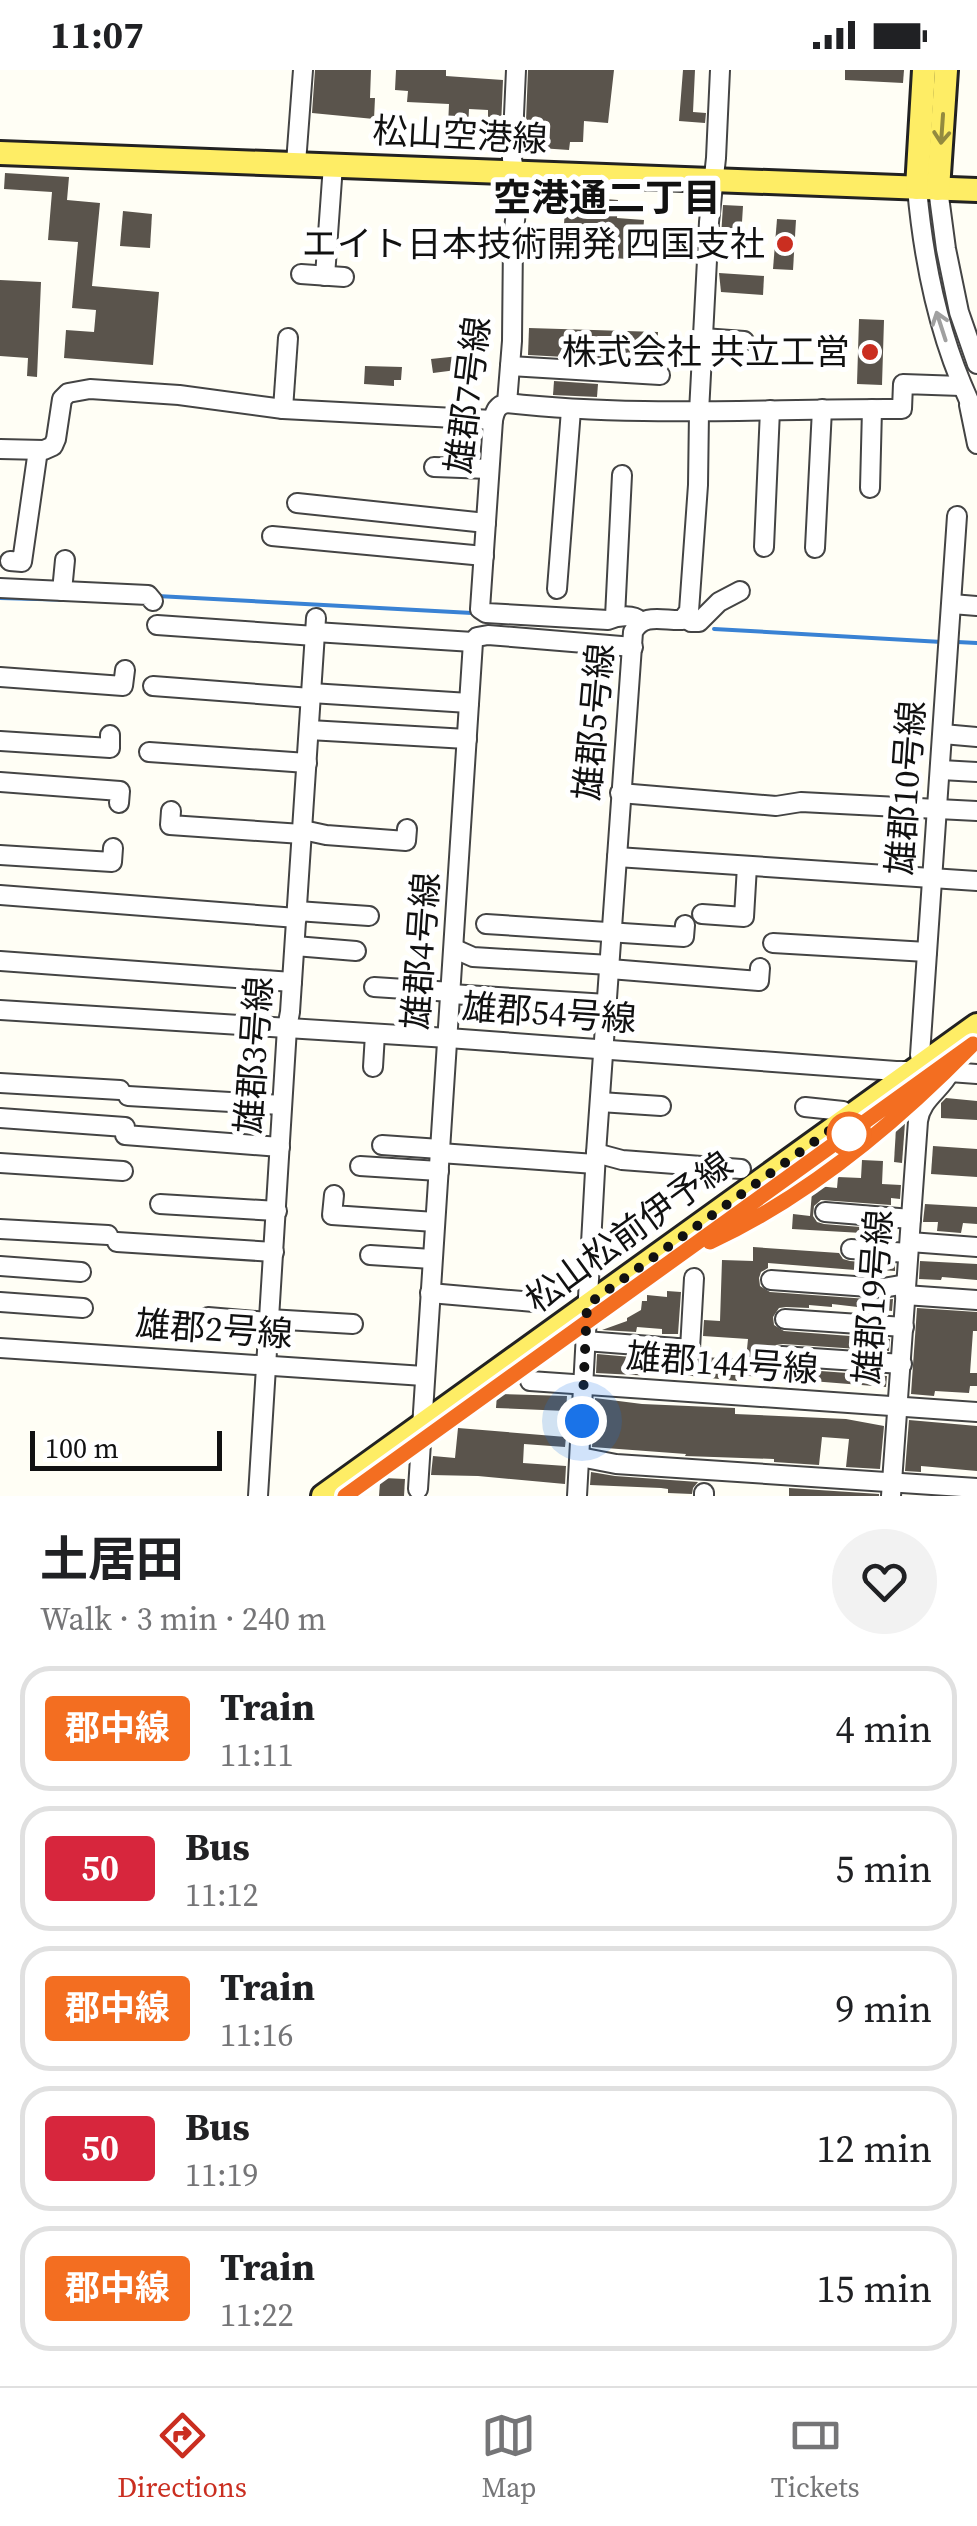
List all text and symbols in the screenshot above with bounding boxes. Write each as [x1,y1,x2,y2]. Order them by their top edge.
text: 11:07 [50,9,144,61]
street label: 松山空港線 [371,106,549,164]
one-way arrow [932,113,951,145]
district label: 空港通二丁目 [493,172,721,224]
place label: エイト日本技術開発 四国支社 [302,220,765,268]
marker: エイト日本技術開発 四国支社 [774,233,796,255]
one-way arrow [931,311,949,343]
street label: 雄郡7号線 [435,314,501,476]
place label: 株式会社 共立工営 [562,328,850,376]
marker: 株式会社 共立工営 [859,341,881,363]
street label: 雄郡5号線 [563,641,625,803]
street label: 雄郡10号線 [876,699,936,877]
street label: 雄郡4号線 [392,871,450,1031]
street label: 雄郡3号線 [225,975,283,1135]
street label: 雄郡54号線 [460,983,638,1043]
unlabelled marker [828,1113,870,1155]
street label: 松山松前伊予線 [516,1141,742,1323]
street label: 雄郡19号線 [843,1208,903,1386]
street label: 雄郡2号線 [134,1300,294,1358]
street label: 雄郡144号線 [624,1332,820,1394]
your location [557,1396,607,1446]
scale bar [30,1426,222,1470]
text: 100 m [45,1429,119,1467]
text: 土居田 [40,1526,184,1592]
button: heart [832,1529,937,1634]
text: Walk · 3 min · 240 m [40,1597,326,1641]
text: Train [220,1681,315,1733]
text: 4 min [836,1703,932,1755]
text: 郡中線 [65,1704,170,1752]
text: 11:11 [220,1733,294,1777]
text: Bus [185,1821,250,1873]
text: 5 min [836,1843,932,1895]
text: 50 [81,1844,119,1892]
text: 11:12 [185,1873,259,1917]
text: Train [220,1961,315,2013]
text: 9 min [836,1983,932,2035]
text: 郡中線 [65,1984,170,2032]
text: 11:16 [220,2013,294,2057]
text: Bus [185,2101,250,2153]
text: 12 min [817,2123,932,2175]
text: 50 [81,2124,119,2172]
text: 11:19 [185,2153,259,2197]
text: Train [220,2241,315,2293]
text: 15 min [817,2263,932,2315]
text: 郡中線 [65,2264,170,2312]
text: 11:22 [220,2293,294,2337]
tab: Directions [117,2408,247,2506]
tab: Map [481,2408,536,2506]
tab: Tickets [771,2408,860,2506]

